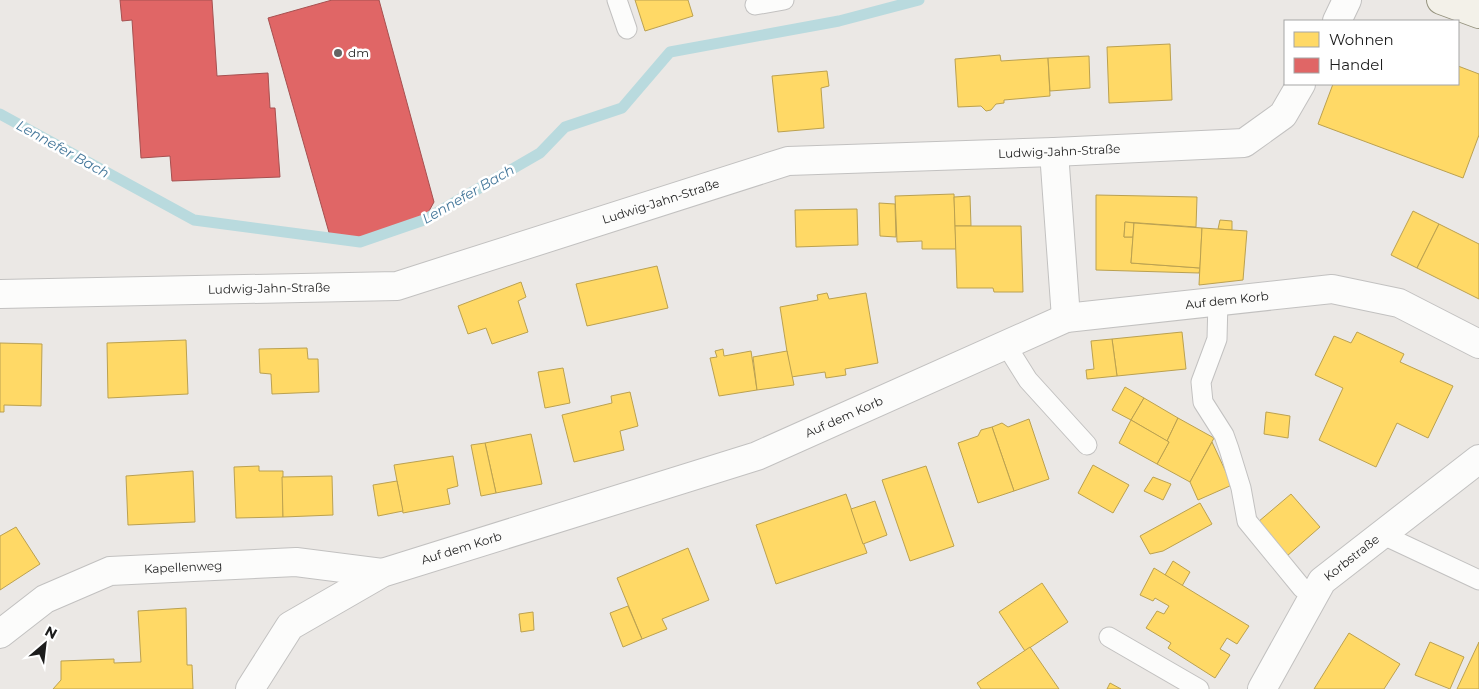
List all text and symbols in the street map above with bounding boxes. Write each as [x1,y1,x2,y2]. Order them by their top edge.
legend [1284,20,1459,85]
text: Wohnen [1329,30,1394,49]
place label: dm [348,45,369,60]
marker: dm [332,47,344,59]
text: Handel [1329,55,1383,74]
water label: Lennefer Bach [13,116,113,182]
street label: Ludwig-Jahn-Straße [998,141,1121,161]
water label: Lennefer Bach [419,160,517,228]
street label: Ludwig-Jahn-Straße [600,175,721,227]
street label: Ludwig-Jahn-Straße [208,279,330,297]
street label: Auf dem Korb [1185,288,1269,312]
street label: Auf dem Korb [803,393,885,441]
street label: Auf dem Korb [419,528,503,567]
street label: Korbstraße [1321,531,1382,584]
street label: Kapellenweg [144,558,223,576]
north arrow [20,619,70,669]
text: N [42,622,60,643]

